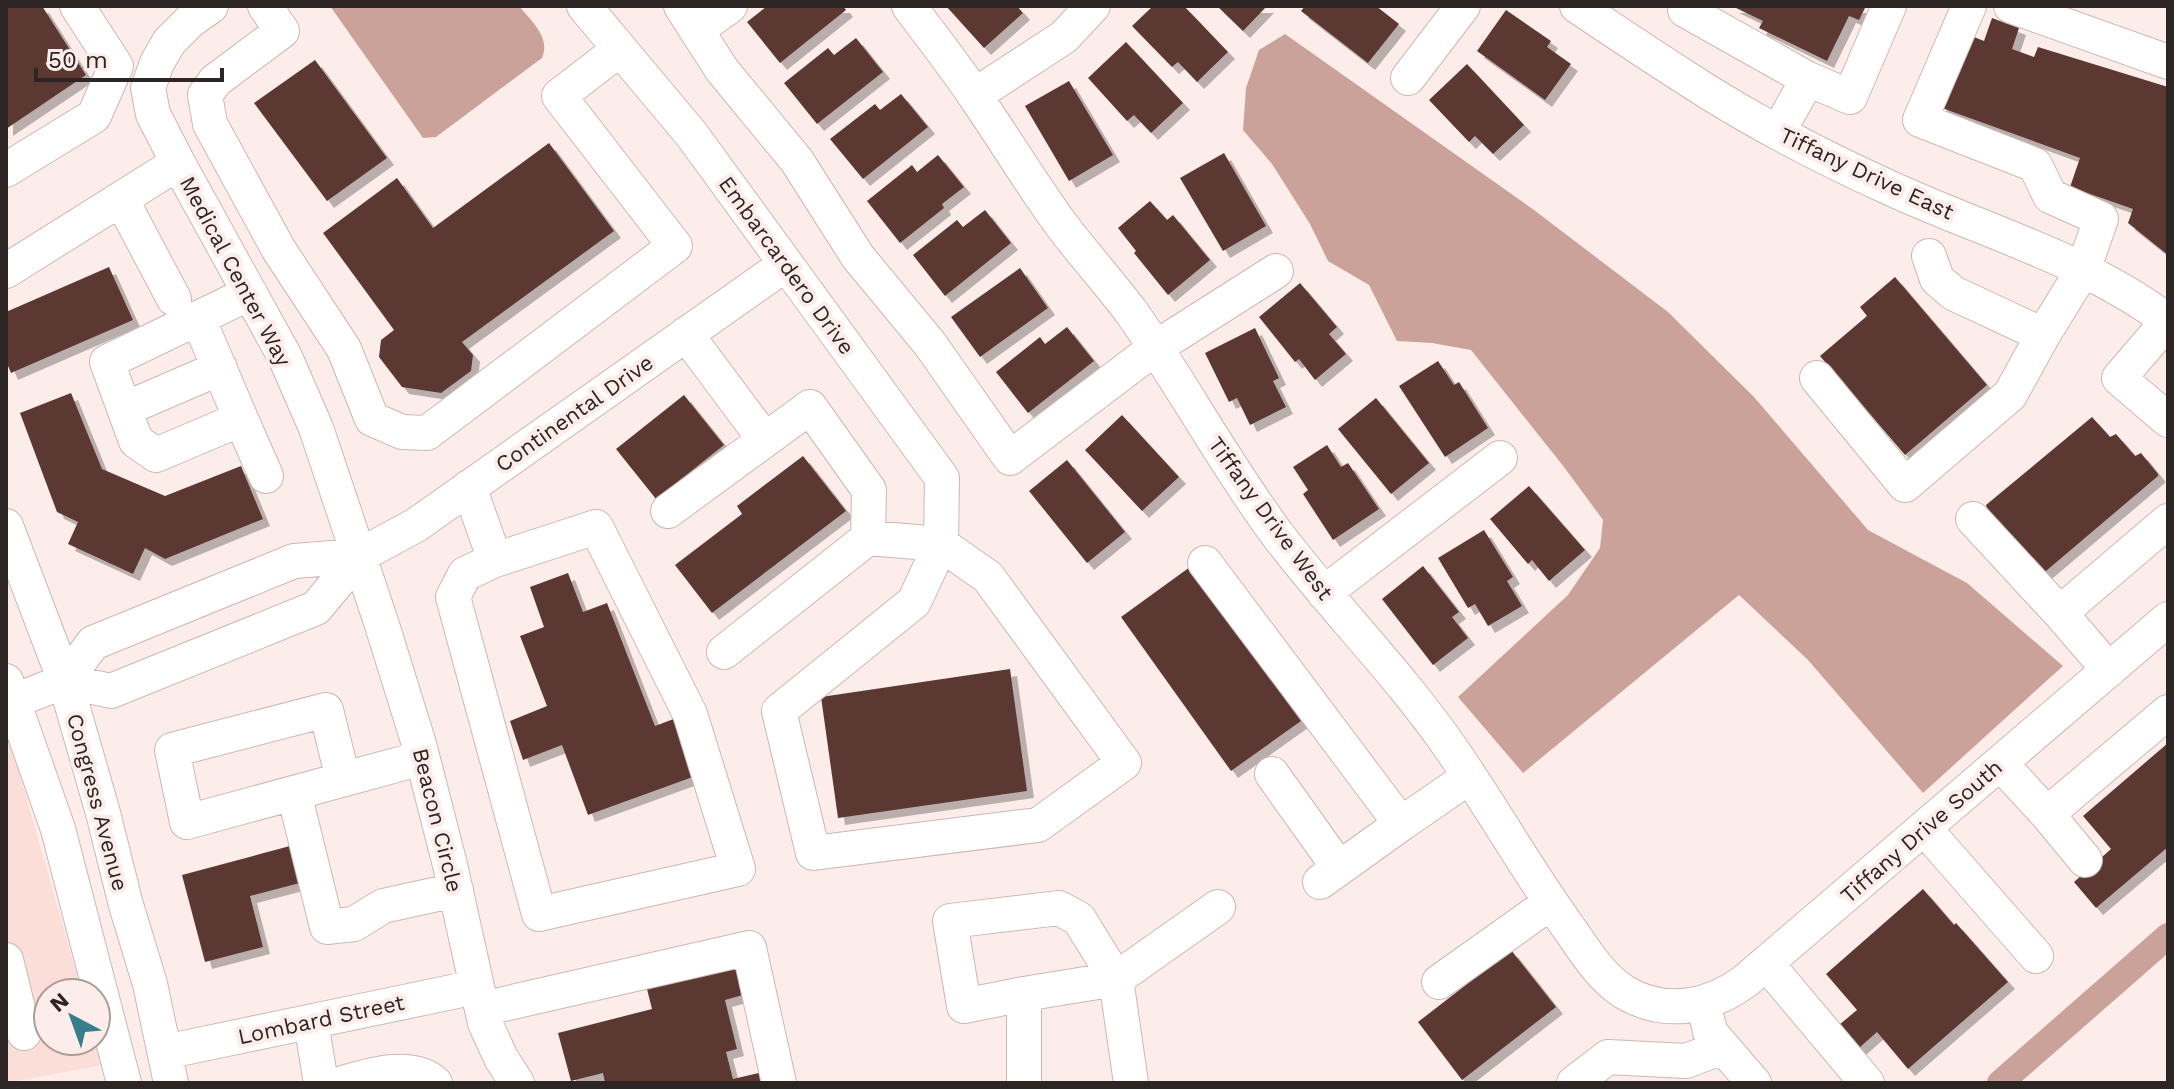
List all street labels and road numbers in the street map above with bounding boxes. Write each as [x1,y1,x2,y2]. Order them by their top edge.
street label: Tiffany Drive East [1776,122,1958,225]
street label: Embarcardero Drive [714,171,860,359]
street label: Medical Center Way [175,172,296,371]
street label: Continental Drive [491,350,658,477]
street label: Tiffany Drive West [1203,432,1338,605]
street label: Congress Avenue [62,711,133,894]
street label: Beacon Circle [408,746,467,895]
street label: Tiffany Drive South [1836,755,2007,908]
street label: Lombard Street [236,990,407,1049]

